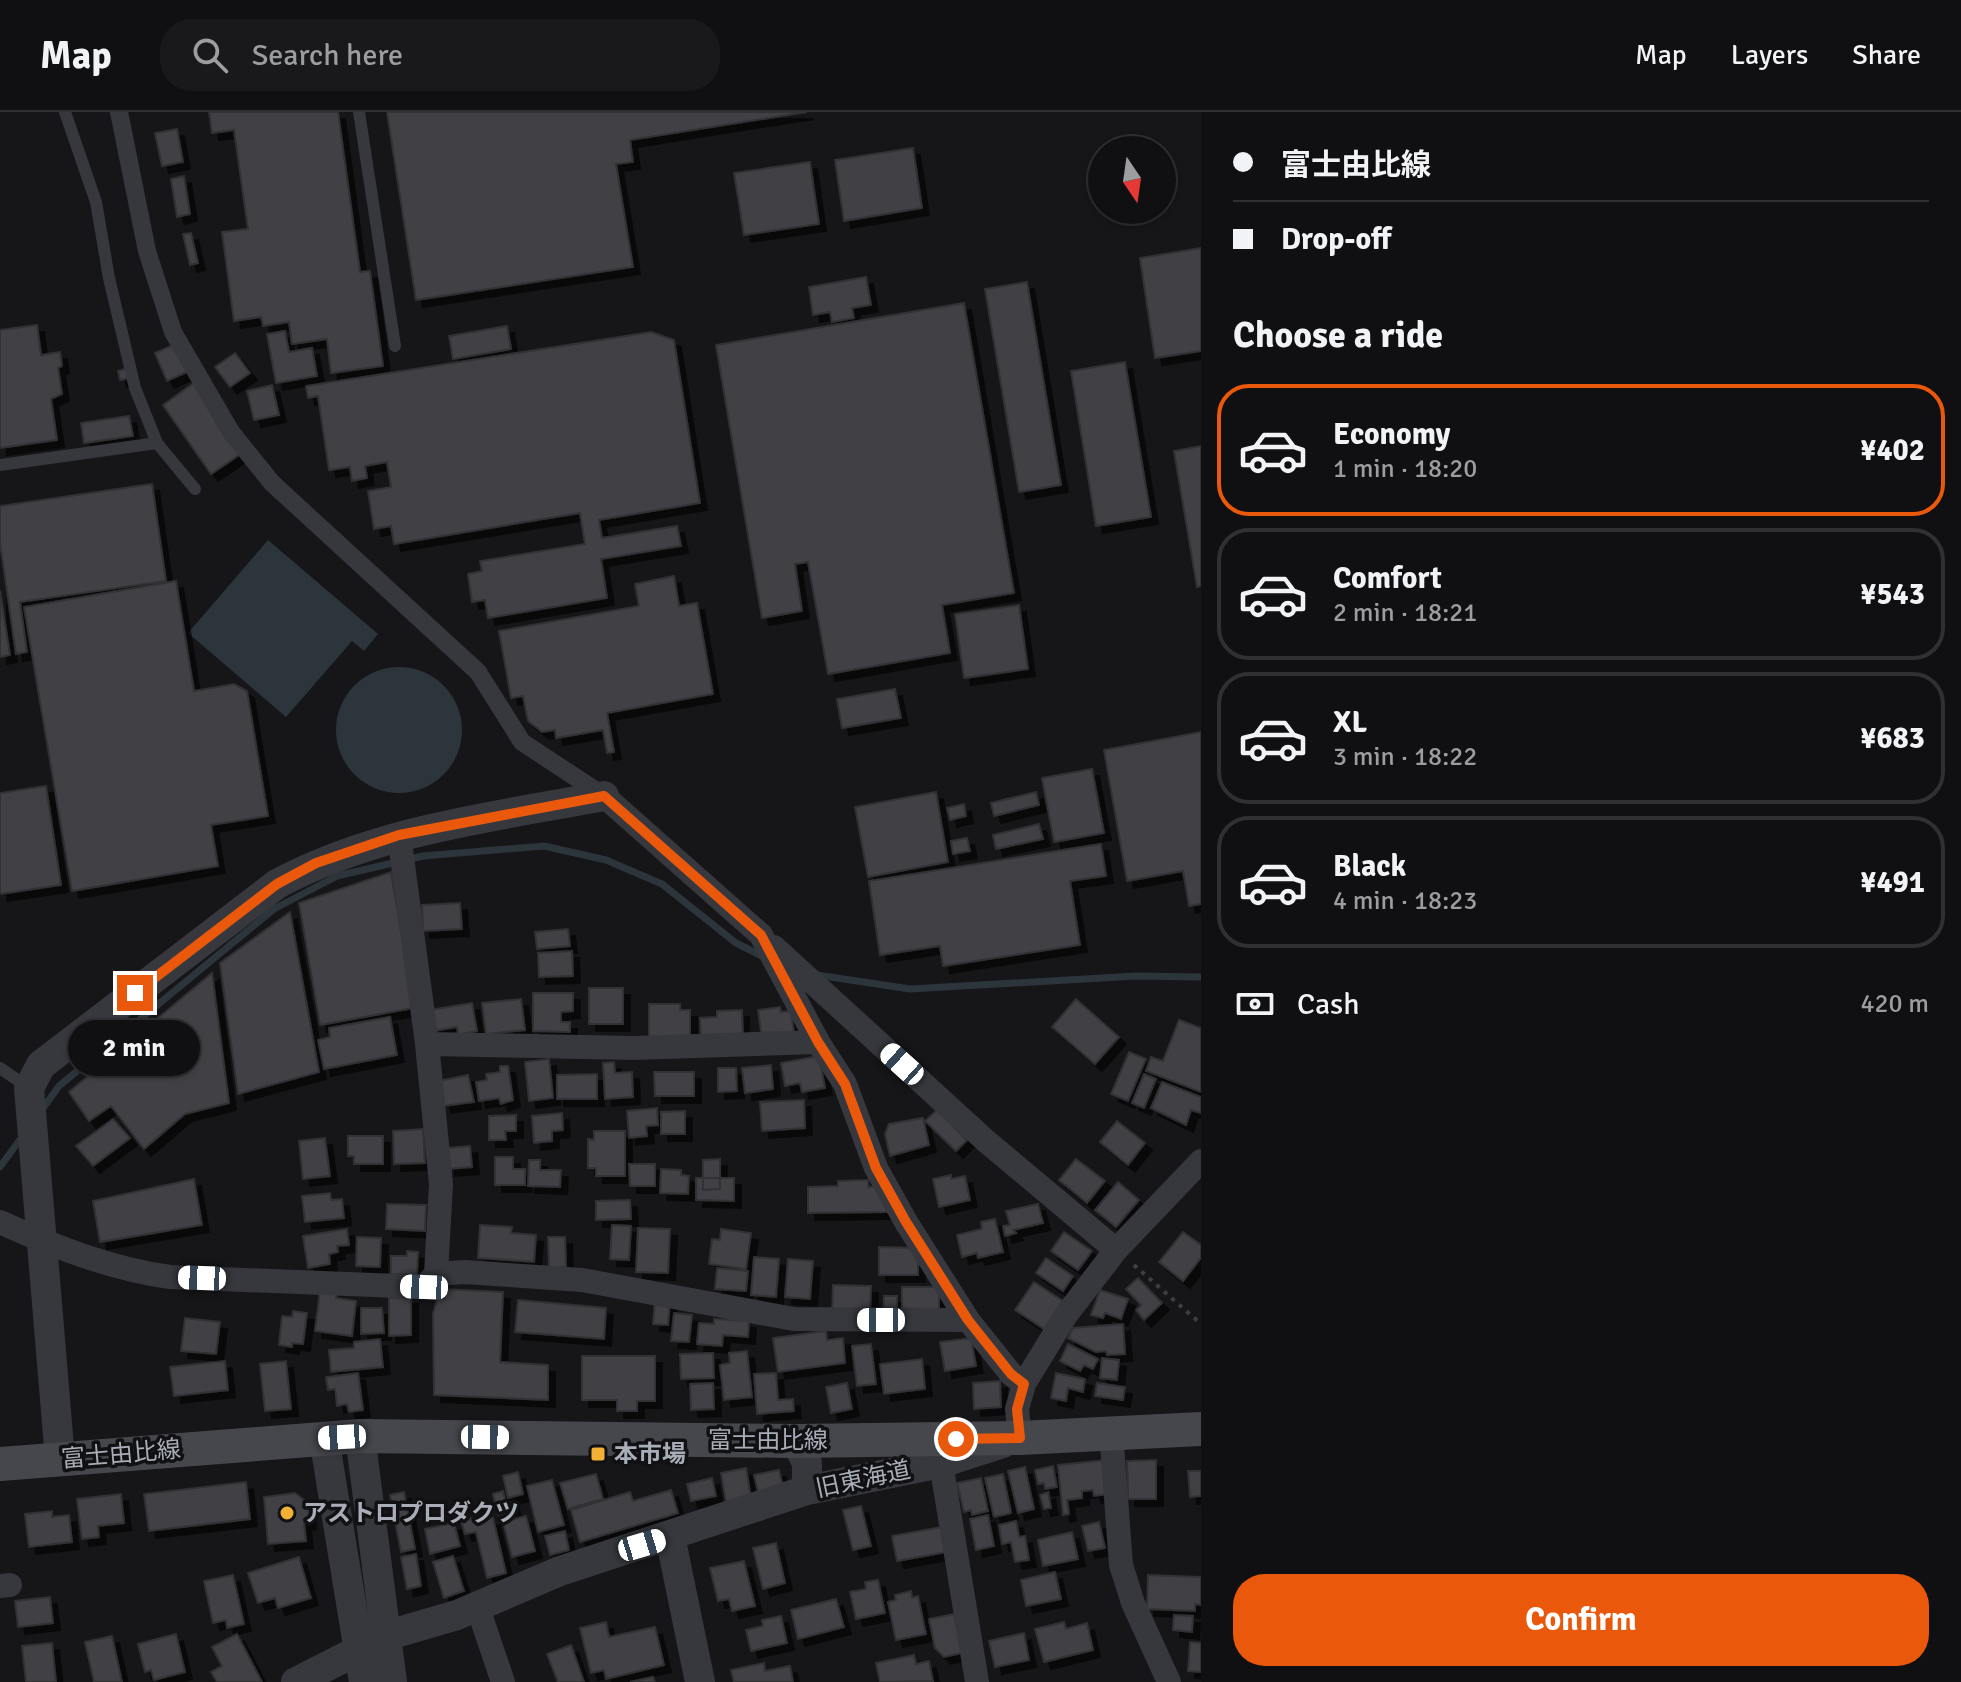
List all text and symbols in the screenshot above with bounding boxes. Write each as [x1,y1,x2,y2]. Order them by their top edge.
search box [160,19,720,91]
text: Map [40,32,112,79]
icon: search [188,33,232,77]
text: Search here [252,37,403,74]
text: Map [1635,38,1687,72]
text: Layers [1731,38,1808,72]
text: Share [1852,38,1921,72]
north arrow [1088,136,1176,224]
map controls [1088,136,1176,224]
text: 富士由比線 [1281,147,1431,184]
text: Drop-off [1281,221,1391,258]
text: Choose a ride [1233,313,1443,358]
icon: car [1237,414,1309,486]
text: Economy [1333,416,1450,453]
text: ¥402 [1860,432,1925,469]
text: 1 min · 18:20 [1333,453,1477,485]
icon: car [1237,558,1309,630]
text: Comfort [1333,560,1442,597]
text: ¥543 [1860,576,1925,613]
text: 2 min · 18:21 [1333,597,1477,629]
icon: car [1237,702,1309,774]
text: XL [1333,704,1367,741]
text: ¥683 [1860,720,1925,757]
text: 3 min · 18:22 [1333,741,1477,773]
icon: car [1237,846,1309,918]
text: Black [1333,848,1406,885]
text: ¥491 [1860,864,1925,901]
text: 4 min · 18:23 [1333,885,1477,917]
route end [117,975,153,1011]
icon: cash [1233,982,1277,1026]
text: Cash [1297,986,1360,1023]
text: 420 m [1860,988,1929,1020]
callout: 2 min [69,1021,201,1077]
text: 2 min [103,1032,165,1064]
car [876,1039,928,1089]
car [178,1265,226,1291]
car [400,1274,448,1300]
car [857,1308,905,1332]
route start [938,1421,974,1457]
car [317,1424,367,1450]
car [461,1425,509,1449]
street label: 富士由比線 [708,1425,828,1455]
street label: 富士由比線 [60,1434,182,1474]
place label: 本市場 [614,1439,686,1469]
marker: 本市場 [589,1445,607,1463]
street label: 旧東海道 [813,1454,913,1504]
place label: アストロプロダクツ [303,1498,519,1528]
marker: アストロプロダクツ [278,1504,296,1522]
car [616,1527,668,1563]
button: Confirm [1233,1574,1929,1666]

